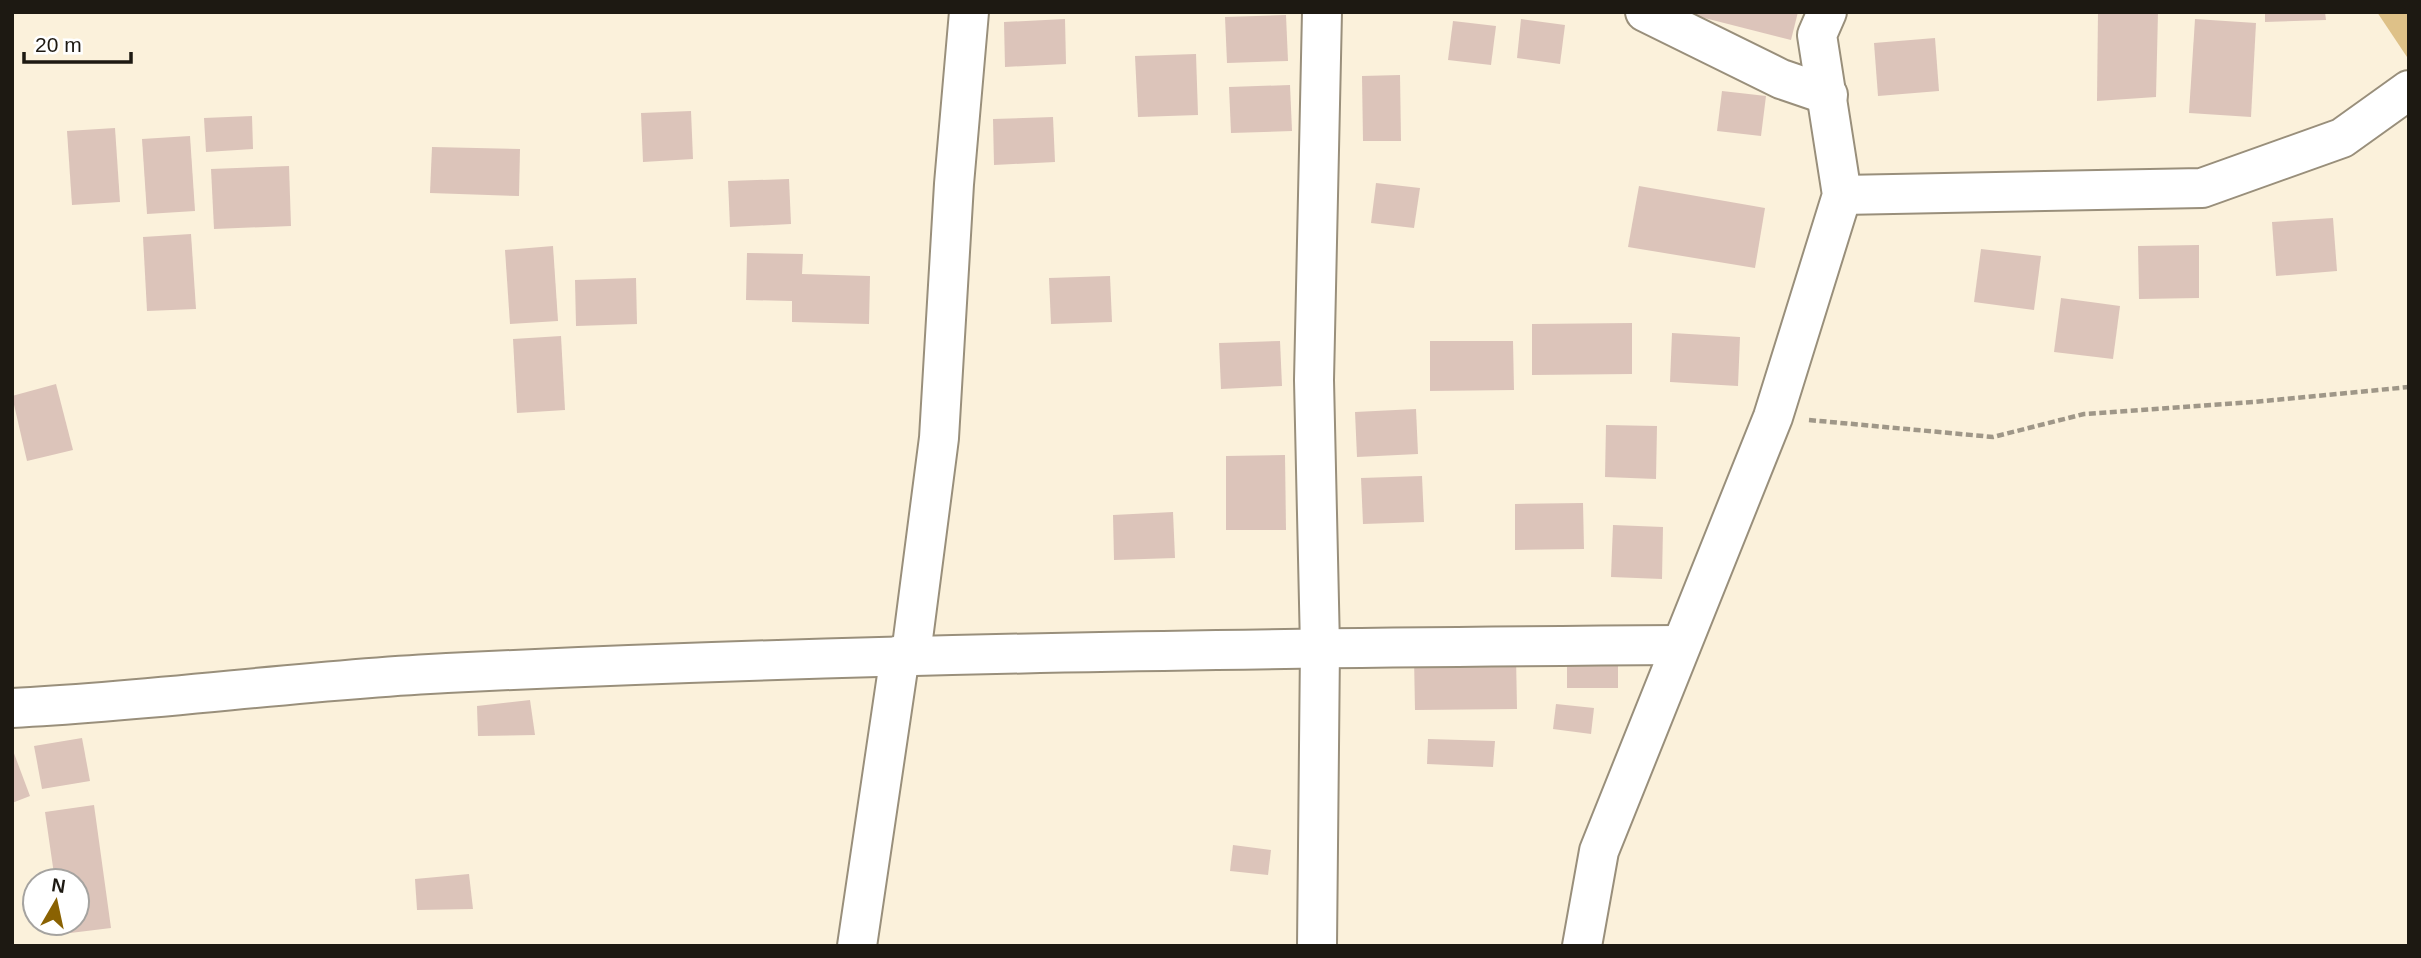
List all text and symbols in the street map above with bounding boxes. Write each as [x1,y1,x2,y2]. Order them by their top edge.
scale bar [24,21,131,65]
text: 20 m [35,33,82,56]
north arrow [21,867,91,937]
text: N [50,874,67,897]

